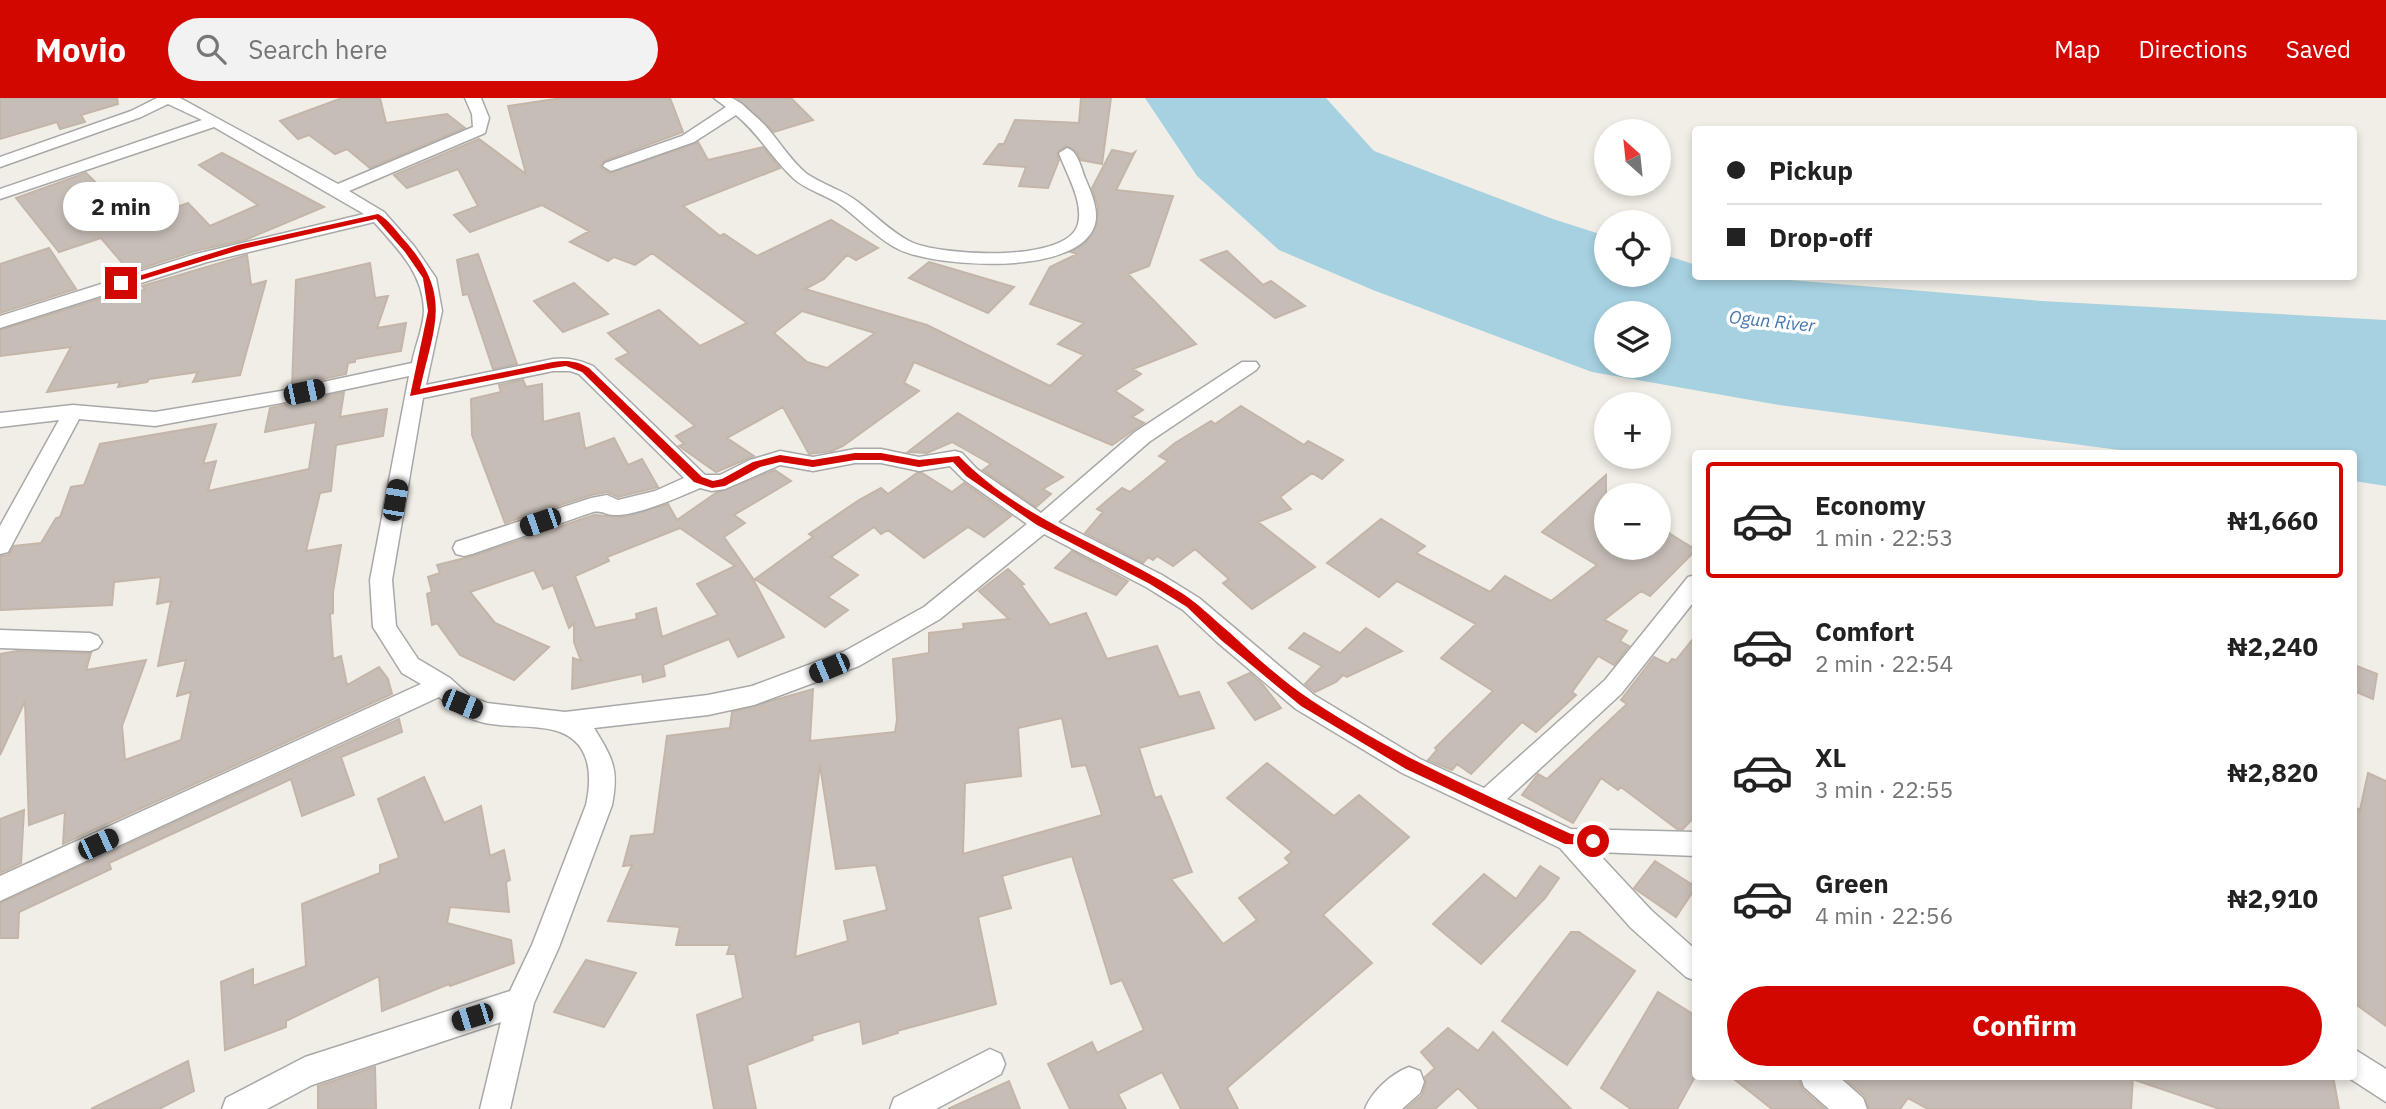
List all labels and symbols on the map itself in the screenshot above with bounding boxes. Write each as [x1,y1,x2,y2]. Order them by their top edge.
north arrow [1594,119,1671,196]
callout: 2 min [63,181,179,230]
route end [105,267,137,299]
water label: Ogun River [1728,305,1816,337]
car [282,377,327,407]
car [382,477,409,523]
car [517,505,564,539]
car [806,650,853,686]
car [439,686,486,722]
route start [1577,825,1609,857]
car [75,826,122,862]
car [449,1001,496,1033]

